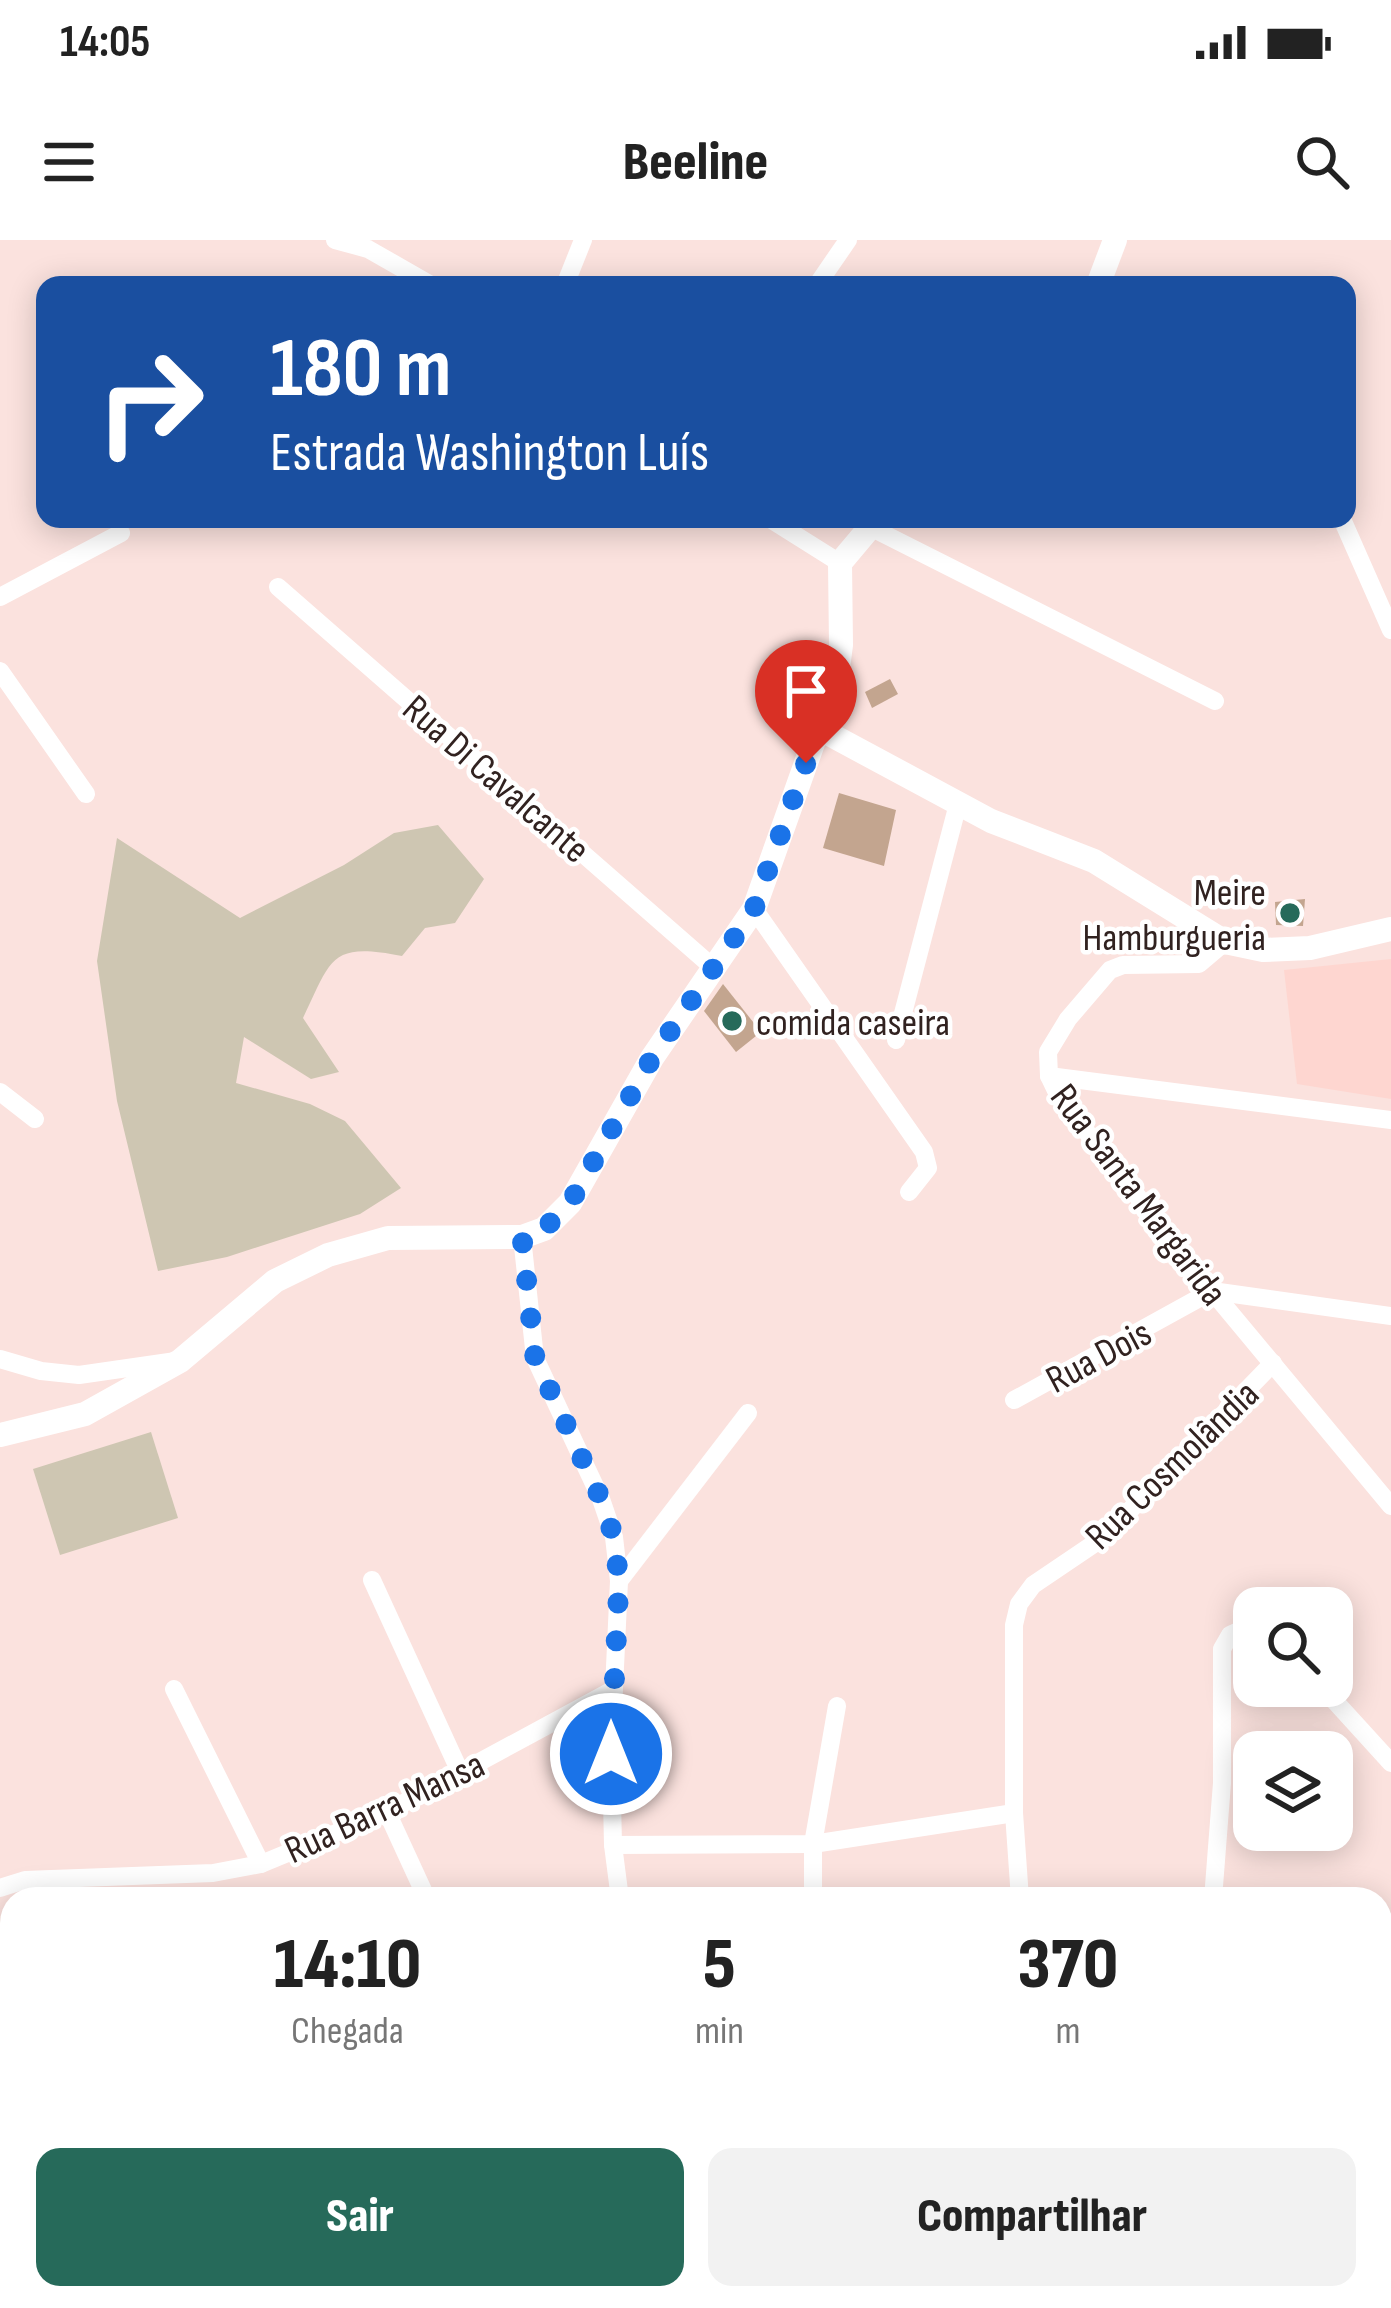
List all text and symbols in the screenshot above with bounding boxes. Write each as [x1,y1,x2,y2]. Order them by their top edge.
text: 14:05 [60,15,150,70]
icon: menu [36,129,102,195]
icon: search [1289,129,1355,195]
text: Beeline [623,130,768,195]
text: 180 m [270,319,451,420]
icon: right [72,324,228,480]
text: Estrada Washington Luís [270,421,709,486]
pin [755,640,857,763]
icon: arrive [773,658,839,724]
street label: Rua Di Cavalcante [392,686,598,874]
place label: Meire Hamburgueria [1083,870,1266,962]
marker: Meire Hamburgueria [1277,900,1303,926]
place label: comida caseira [756,1000,950,1047]
marker: comida caseira [719,1008,745,1034]
street label: Rua Santa Margarida [1039,1075,1237,1316]
street label: Rua Dois [1039,1310,1160,1404]
street label: Rua Cosmolândia [1076,1371,1269,1560]
map controls [1233,1587,1353,1851]
button: search [1233,1587,1353,1707]
position arrow [548,1691,674,1817]
button: layers [1233,1731,1353,1851]
street label: Rua Barra Mansa [278,1742,492,1875]
text: 14:10 [274,1922,421,2009]
text: 5 [703,1922,736,2009]
text: 370 [1018,1922,1118,2009]
text: Chegada [291,2008,404,2055]
text: min [695,2008,744,2055]
text: m [1055,2008,1080,2055]
button: Sair [36,2148,684,2286]
button: Compartilhar [708,2148,1356,2286]

